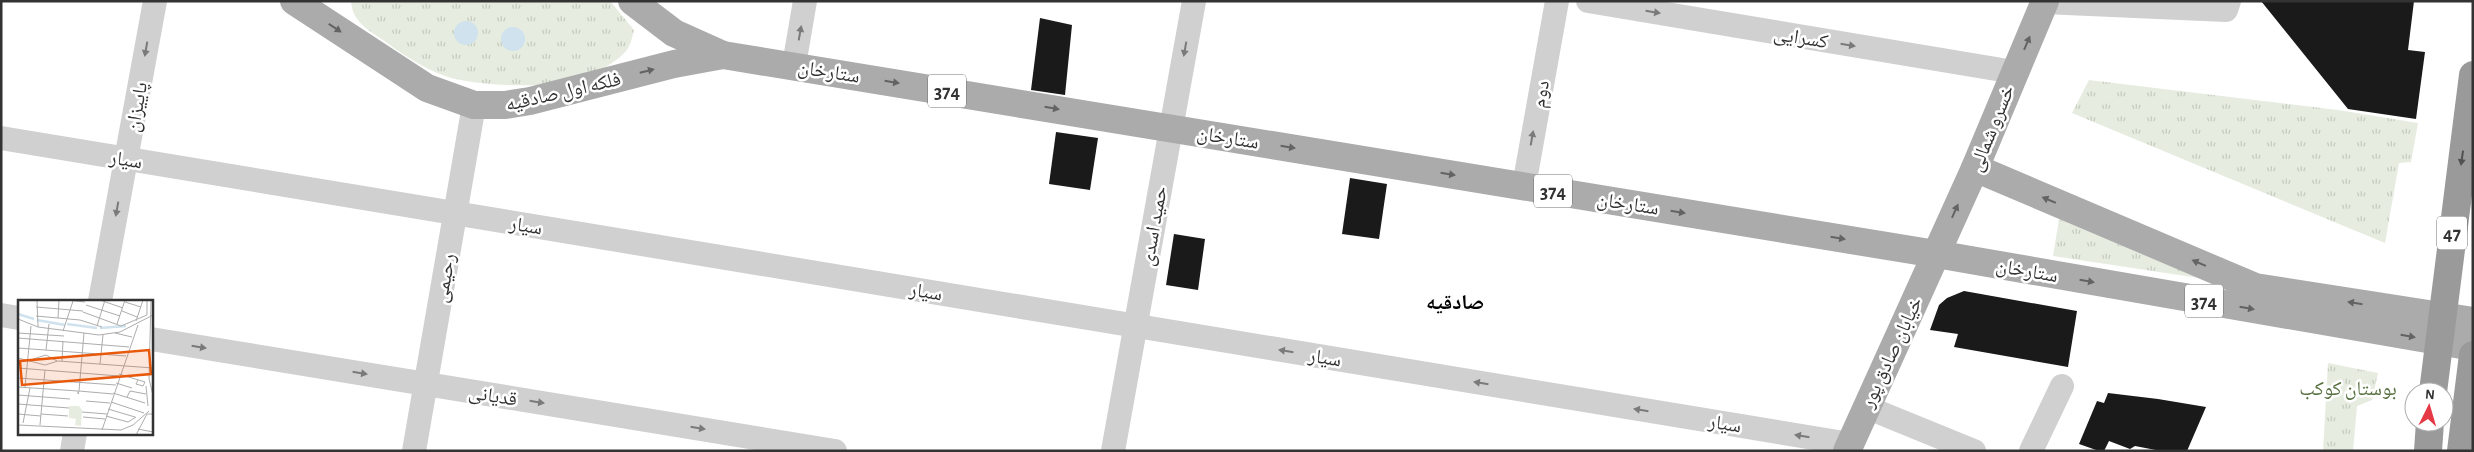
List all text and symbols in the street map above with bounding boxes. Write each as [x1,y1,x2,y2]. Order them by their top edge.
one-way arrow [1646,9,1662,17]
one-way arrow [328,23,341,32]
street label: کسرایی [1772,24,1830,53]
one-way arrow [796,25,804,41]
one-way arrow [2023,36,2031,50]
one-way arrow [1840,41,1856,49]
one-way arrow [142,42,150,58]
one-way arrow [1181,42,1189,58]
street label: ستارخان [796,57,861,88]
one-way arrow [639,67,654,75]
street label: فلکه اول صادقیه [504,69,623,116]
road number: 374 [928,74,966,108]
one-way arrow [884,78,900,86]
street label: دوم [1529,79,1556,110]
street label: پاییزان [123,80,152,134]
street label: خسرو شمالی [1966,82,2019,175]
one-way arrow [1044,105,1060,113]
street label: ستارخان [1195,123,1260,154]
one-way arrow [1529,130,1537,146]
one-way arrow [1280,144,1296,152]
street label: سیار [107,147,144,173]
one-way arrow [2458,150,2466,166]
one-way arrow [1441,170,1457,178]
road number: 374 [1534,175,1572,208]
street label: حمید اسدی [1137,184,1172,268]
street label: ستارخان [1595,189,1660,220]
one-way arrow [2041,196,2056,204]
one-way arrow [112,201,120,217]
one-way arrow [1952,204,1960,218]
one-way arrow [1670,208,1686,216]
street label: سیار [507,213,544,239]
road number: 47 [2437,217,2467,250]
one-way arrow [1831,235,1847,243]
street label: رحیمی [431,252,460,305]
street label: ستارخان [1994,256,2059,287]
one-way arrow [2192,259,2206,267]
one-way arrow [2080,277,2096,285]
street label: سیار [907,279,944,305]
road number: 374 [2185,284,2223,318]
district label: صادقیه [1426,292,1484,314]
street label: خیابان صادق پور [1857,294,1927,412]
one-way arrow [2347,299,2363,307]
inset map [18,300,152,434]
one-way arrow [2240,305,2256,313]
one-way arrow [2400,333,2416,341]
one-way arrow [192,344,208,352]
street label: سیار [1306,345,1343,371]
one-way arrow [1278,346,1294,354]
one-way arrow [352,370,368,378]
one-way arrow [1473,379,1489,387]
park label: بوستان کوکب [2299,379,2397,400]
street label: قدیانی [467,382,519,411]
north arrow [2404,382,2454,432]
text: N [2425,388,2436,402]
one-way arrow [530,399,546,407]
one-way arrow [1633,405,1649,413]
street label: سیار [1706,411,1743,437]
one-way arrow [690,425,706,433]
one-way arrow [1793,432,1809,440]

